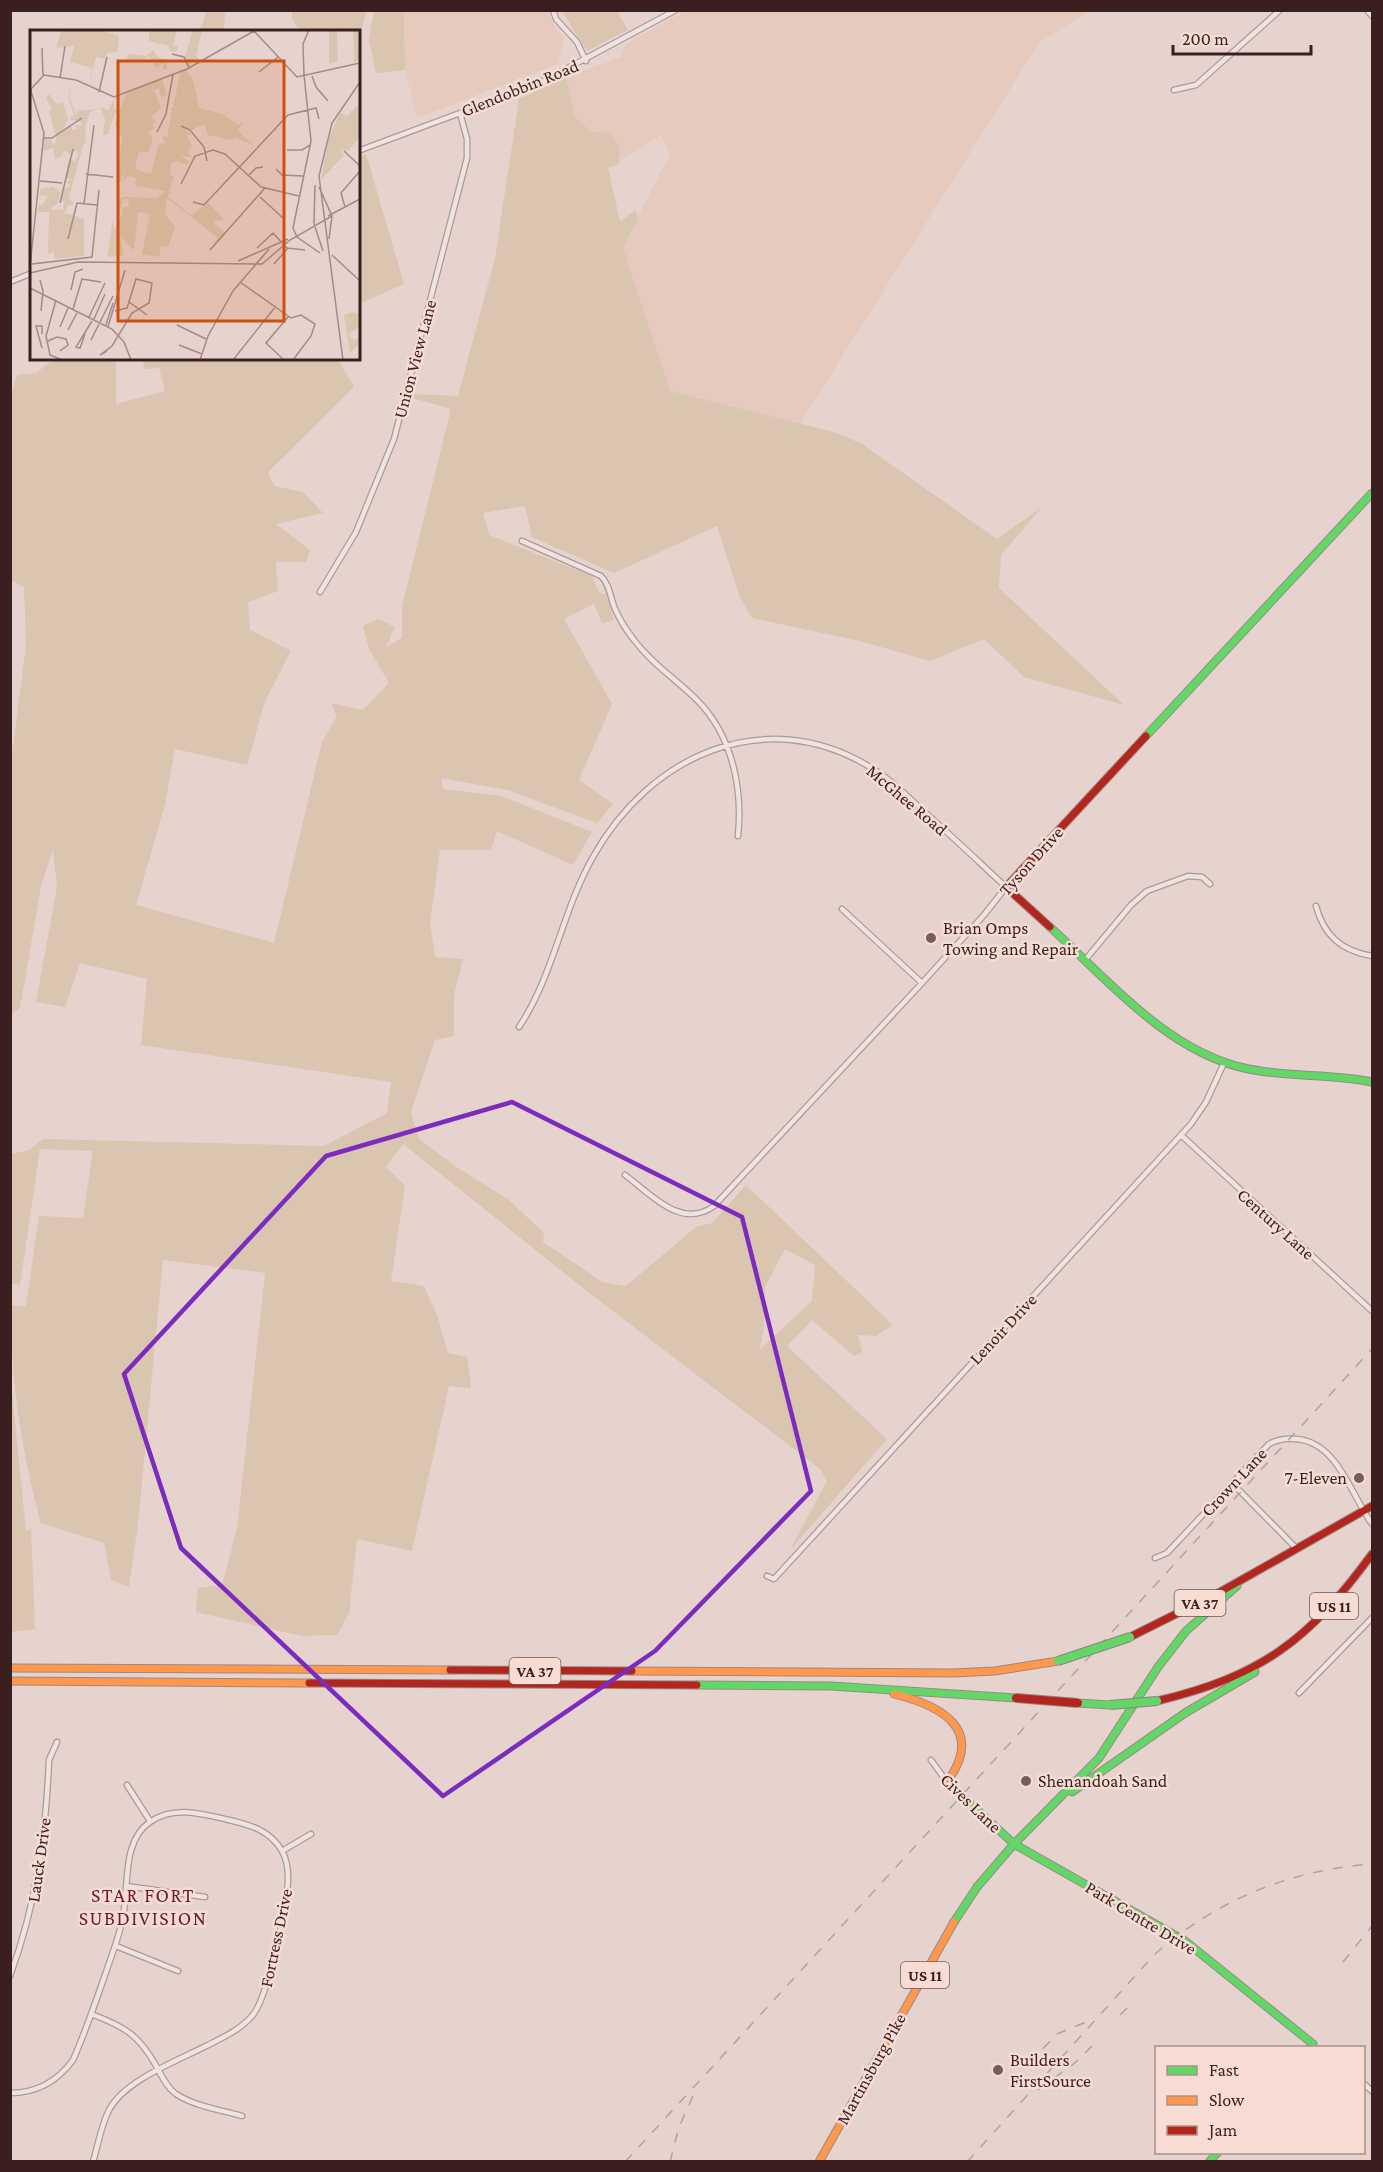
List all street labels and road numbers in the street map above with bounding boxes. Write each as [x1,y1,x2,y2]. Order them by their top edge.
street label: Glendobbin Road [458,55,582,121]
street label: Union View Lane [390,297,440,421]
street label: McGhee Road [863,760,952,840]
street label: Tyson Drive [995,822,1067,900]
street label: Century Lane [1233,1184,1319,1264]
street label: Lenoir Drive [965,1290,1041,1368]
street label: Crown Lane [1197,1443,1271,1521]
road number: VA 37 [1174,1590,1226,1616]
road number: US 11 [1310,1593,1358,1619]
road number: VA 37 [510,1658,560,1684]
street label: Cives Lane [936,1769,1006,1837]
street label: Lauck Drive [23,1816,55,1904]
street label: Park Centre Drive [1082,1877,1200,1959]
street label: Fortress Drive [256,1887,296,1989]
road number: US 11 [901,1962,949,1988]
street label: Martinsburg Pike [832,2010,910,2128]

